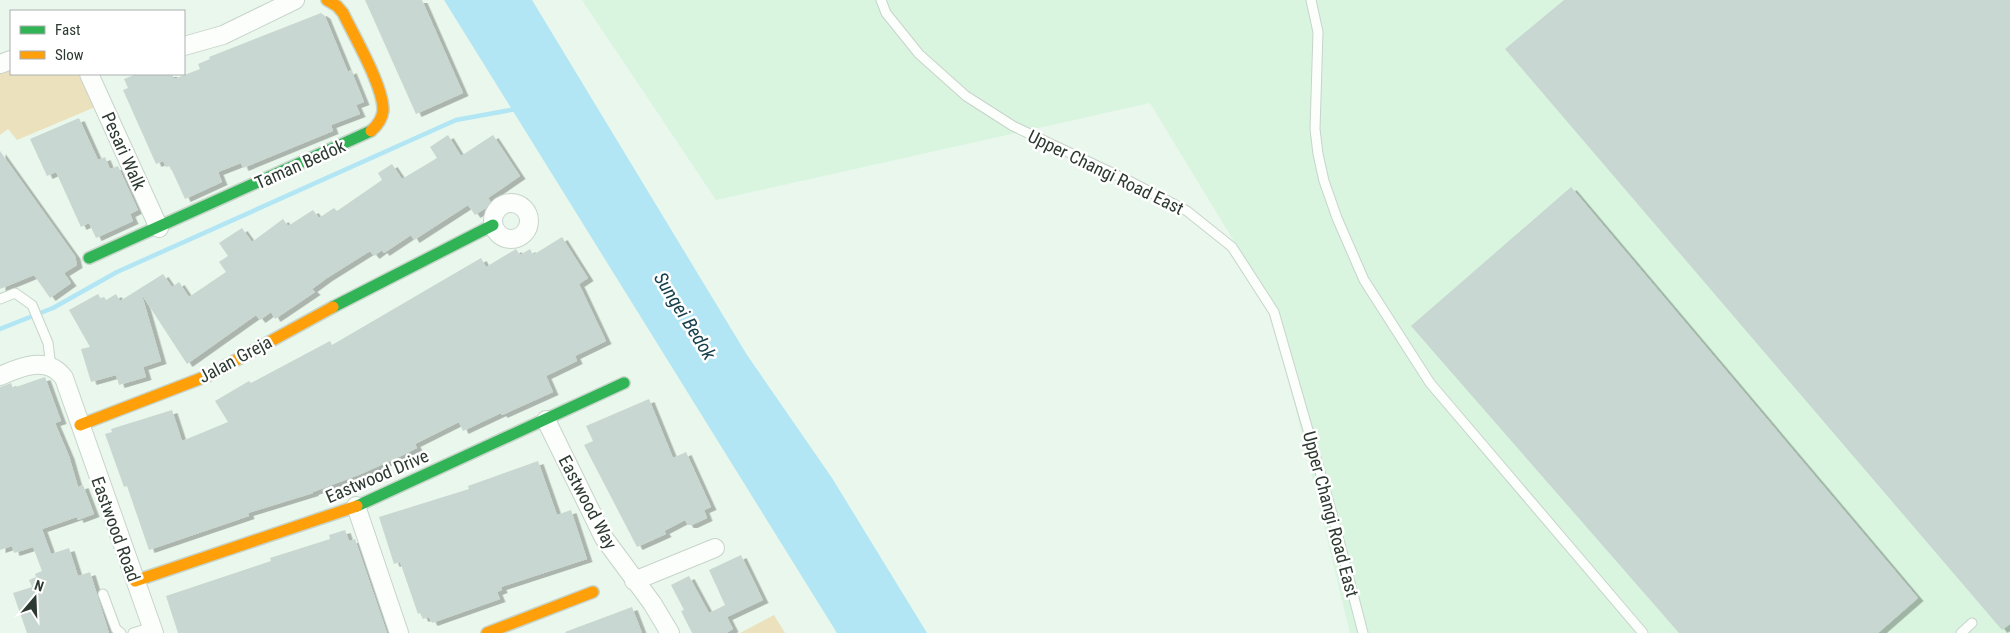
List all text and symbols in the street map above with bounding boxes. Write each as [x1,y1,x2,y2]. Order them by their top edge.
legend [10,10,185,75]
text: Fast [55,21,80,39]
text: Slow [55,46,84,64]
street label: Pesari Walk [97,109,151,193]
street label: Upper Changi Road East [1025,125,1187,219]
street label: Taman Bedok [252,135,348,193]
water label: Sungei Bedok [649,268,721,365]
street label: Jalan Greja [195,331,275,387]
street label: Upper Changi Road East [1299,429,1363,599]
street label: Eastwood Drive [322,445,432,507]
street label: Eastwood Way [554,451,622,553]
street label: Eastwood Road [87,474,145,584]
north arrow [10,573,60,623]
text: N [33,577,46,595]

